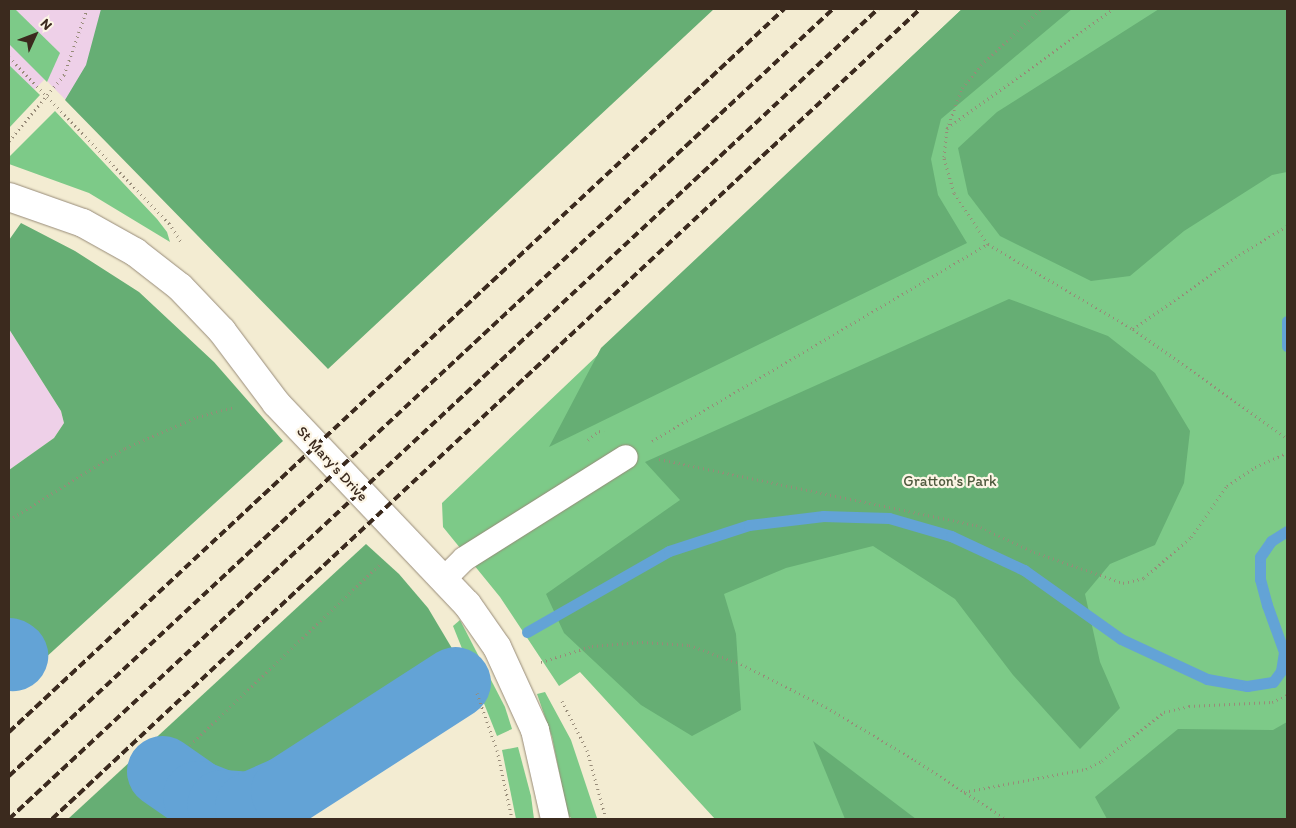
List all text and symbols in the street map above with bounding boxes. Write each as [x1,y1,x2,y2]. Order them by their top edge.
north arrow [10,10,60,60]
text: N [37,15,56,34]
street label: St Mary's Drive [292,422,372,506]
park label: Gratton's Park [904,473,996,491]

